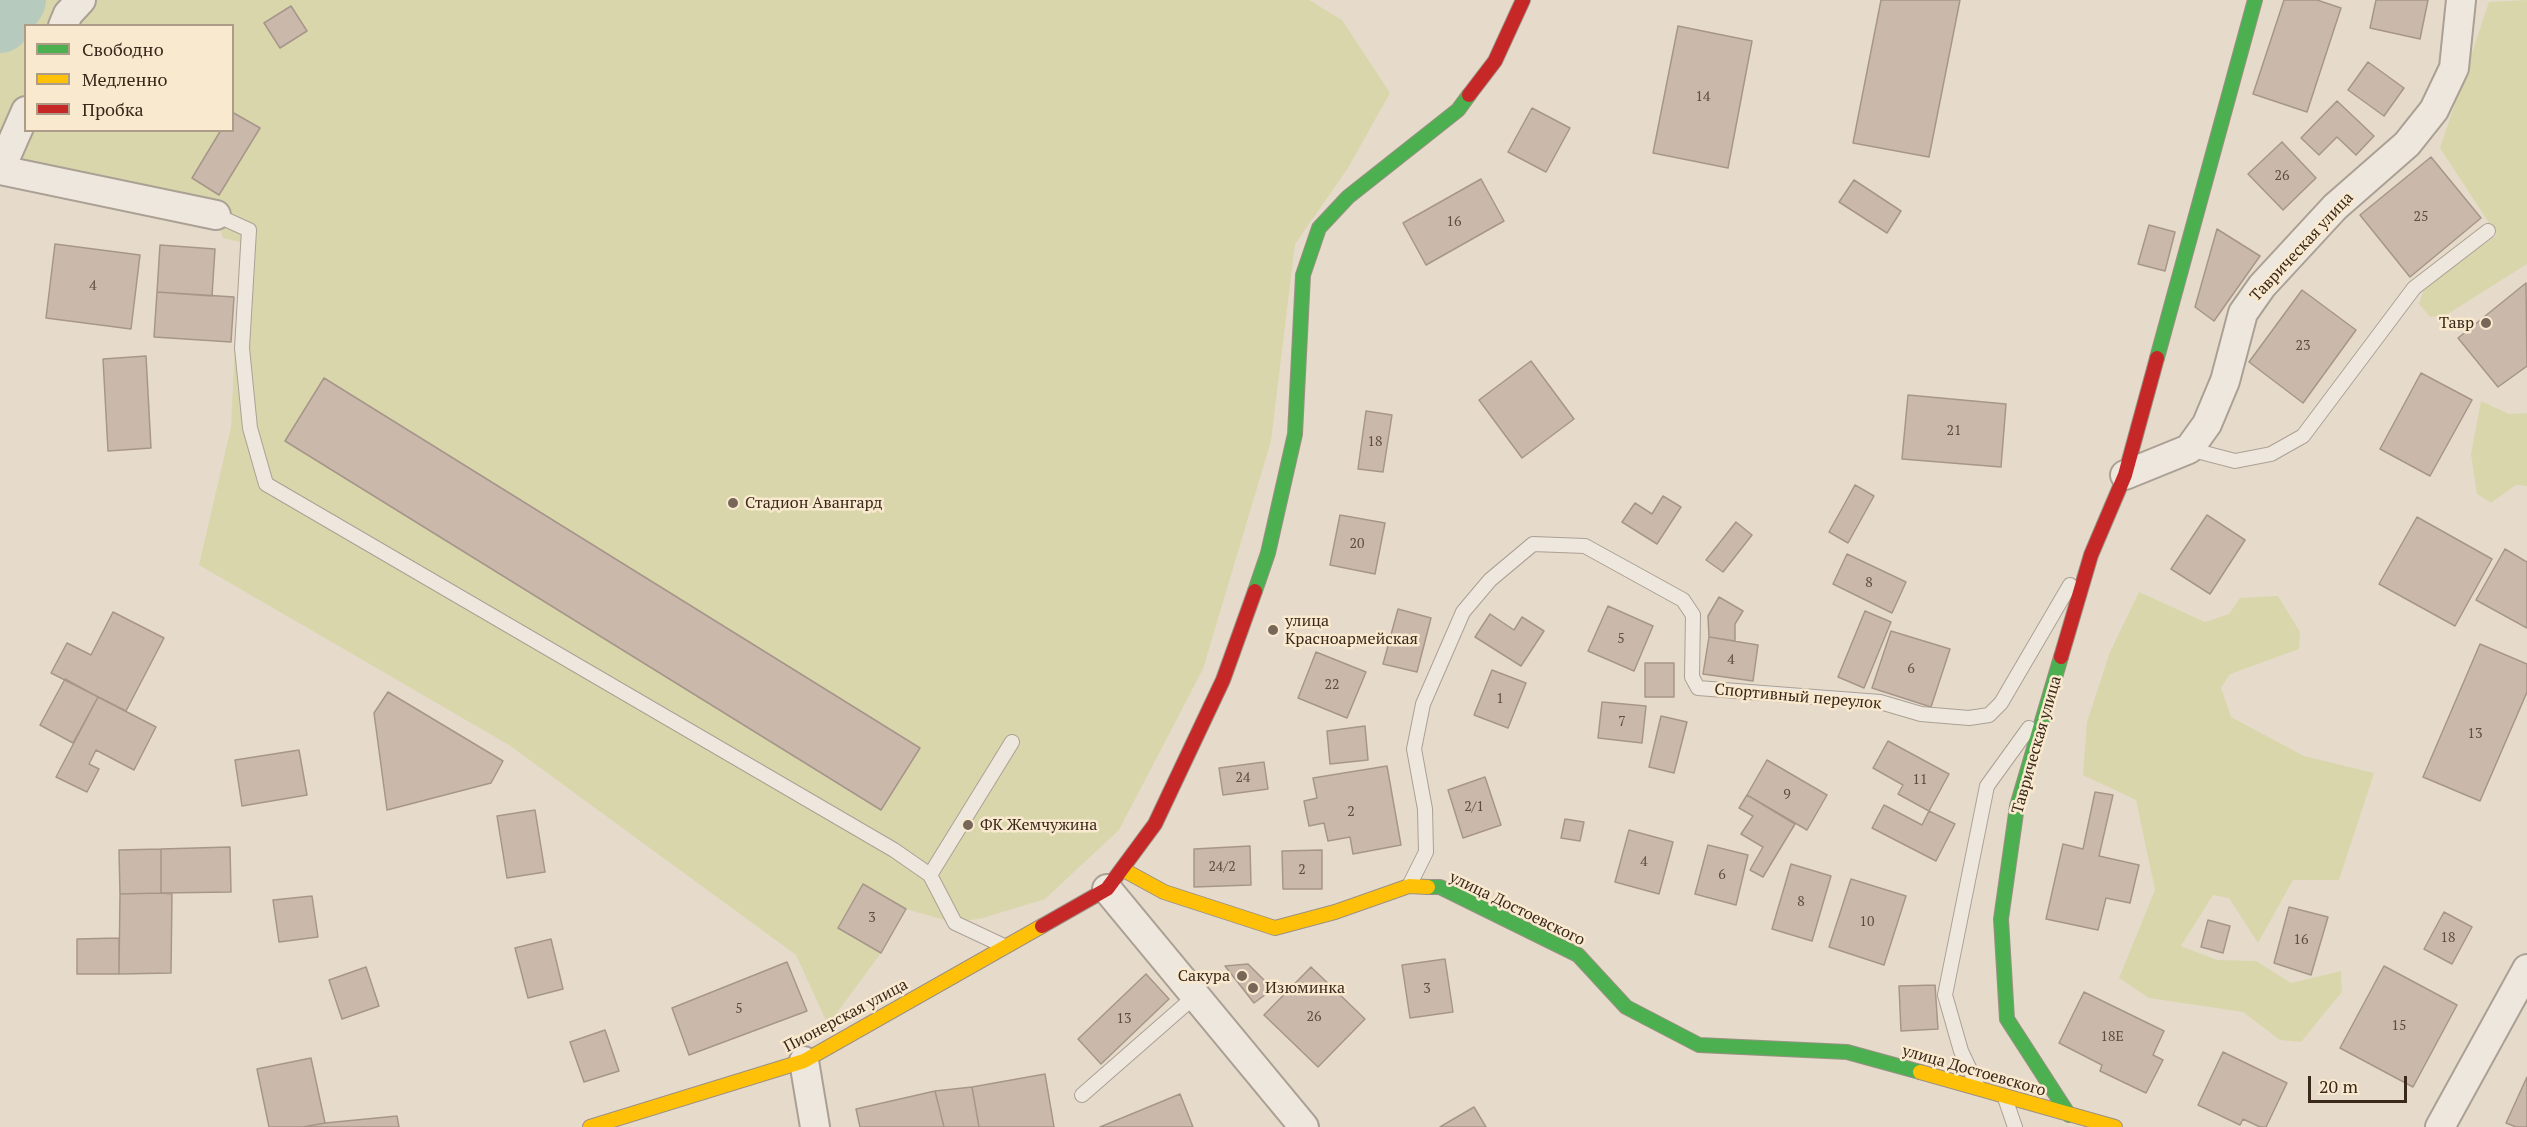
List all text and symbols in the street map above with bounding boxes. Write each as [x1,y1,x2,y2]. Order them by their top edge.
legend [24,24,234,132]
text: Свободно [82,37,164,61]
text: Медленно [82,67,168,91]
house number: 14 [1696,89,1710,105]
text: Пробка [82,97,144,121]
house number: 26 [2275,168,2289,184]
street label: Таврическая улица [2246,188,2358,306]
house number: 25 [2414,209,2428,225]
house number: 16 [1447,214,1461,230]
house number: 4 [89,278,97,294]
place label: Тавр [2439,313,2474,333]
marker: Тавр [2479,316,2493,330]
house number: 23 [2296,338,2310,354]
house number: 21 [1947,423,1961,439]
house number: 18 [1368,434,1382,450]
place label: Стадион Авангард [745,493,882,513]
marker: Стадион Авангард [726,496,740,510]
house number: 20 [1350,536,1364,552]
house number: 8 [1865,575,1873,591]
place label: улица Красноармейская [1285,611,1418,649]
marker: улица Красноармейская [1266,623,1280,637]
house number: 5 [1617,631,1625,647]
house number: 4 [1727,652,1735,668]
house number: 6 [1907,661,1915,677]
street label: Таврическая улица [2008,674,2066,816]
house number: 22 [1325,677,1339,693]
street label: Спортивный переулок [1714,680,1882,714]
house number: 1 [1496,691,1504,707]
house number: 7 [1618,714,1626,730]
house number: 13 [2468,726,2482,742]
house number: 24 [1236,770,1250,786]
house number: 11 [1913,772,1927,788]
house number: 9 [1783,787,1791,803]
house number: 2/1 [1464,799,1484,815]
house number: 2 [1347,804,1355,820]
place label: ФК Жемчужина [980,815,1097,835]
marker: ФК Жемчужина [961,818,975,832]
house number: 4 [1640,854,1648,870]
house number: 24/2 [1208,859,1236,875]
house number: 2 [1298,862,1306,878]
house number: 6 [1718,867,1726,883]
street label: улица Достоевского [1446,868,1588,950]
house number: 8 [1797,894,1805,910]
house number: 3 [868,910,876,926]
house number: 10 [1860,914,1874,930]
house number: 18 [2441,930,2455,946]
house number: 16 [2294,932,2308,948]
place label: Сакура [1178,966,1230,986]
marker: Сакура [1235,969,1249,983]
street label: Пионерская улица [781,975,911,1057]
place label: Изюминка [1265,978,1345,998]
marker: Изюминка [1246,981,1260,995]
house number: 3 [1423,981,1431,997]
house number: 5 [735,1001,743,1017]
house number: 26 [1307,1009,1321,1025]
house number: 13 [1117,1011,1131,1027]
house number: 15 [2392,1018,2406,1034]
house number: 18Е [2100,1029,2124,1045]
street label: улица Достоевского [1900,1041,2048,1101]
scale bar [2311,1064,2410,1102]
text: 20 m [2319,1074,2358,1098]

